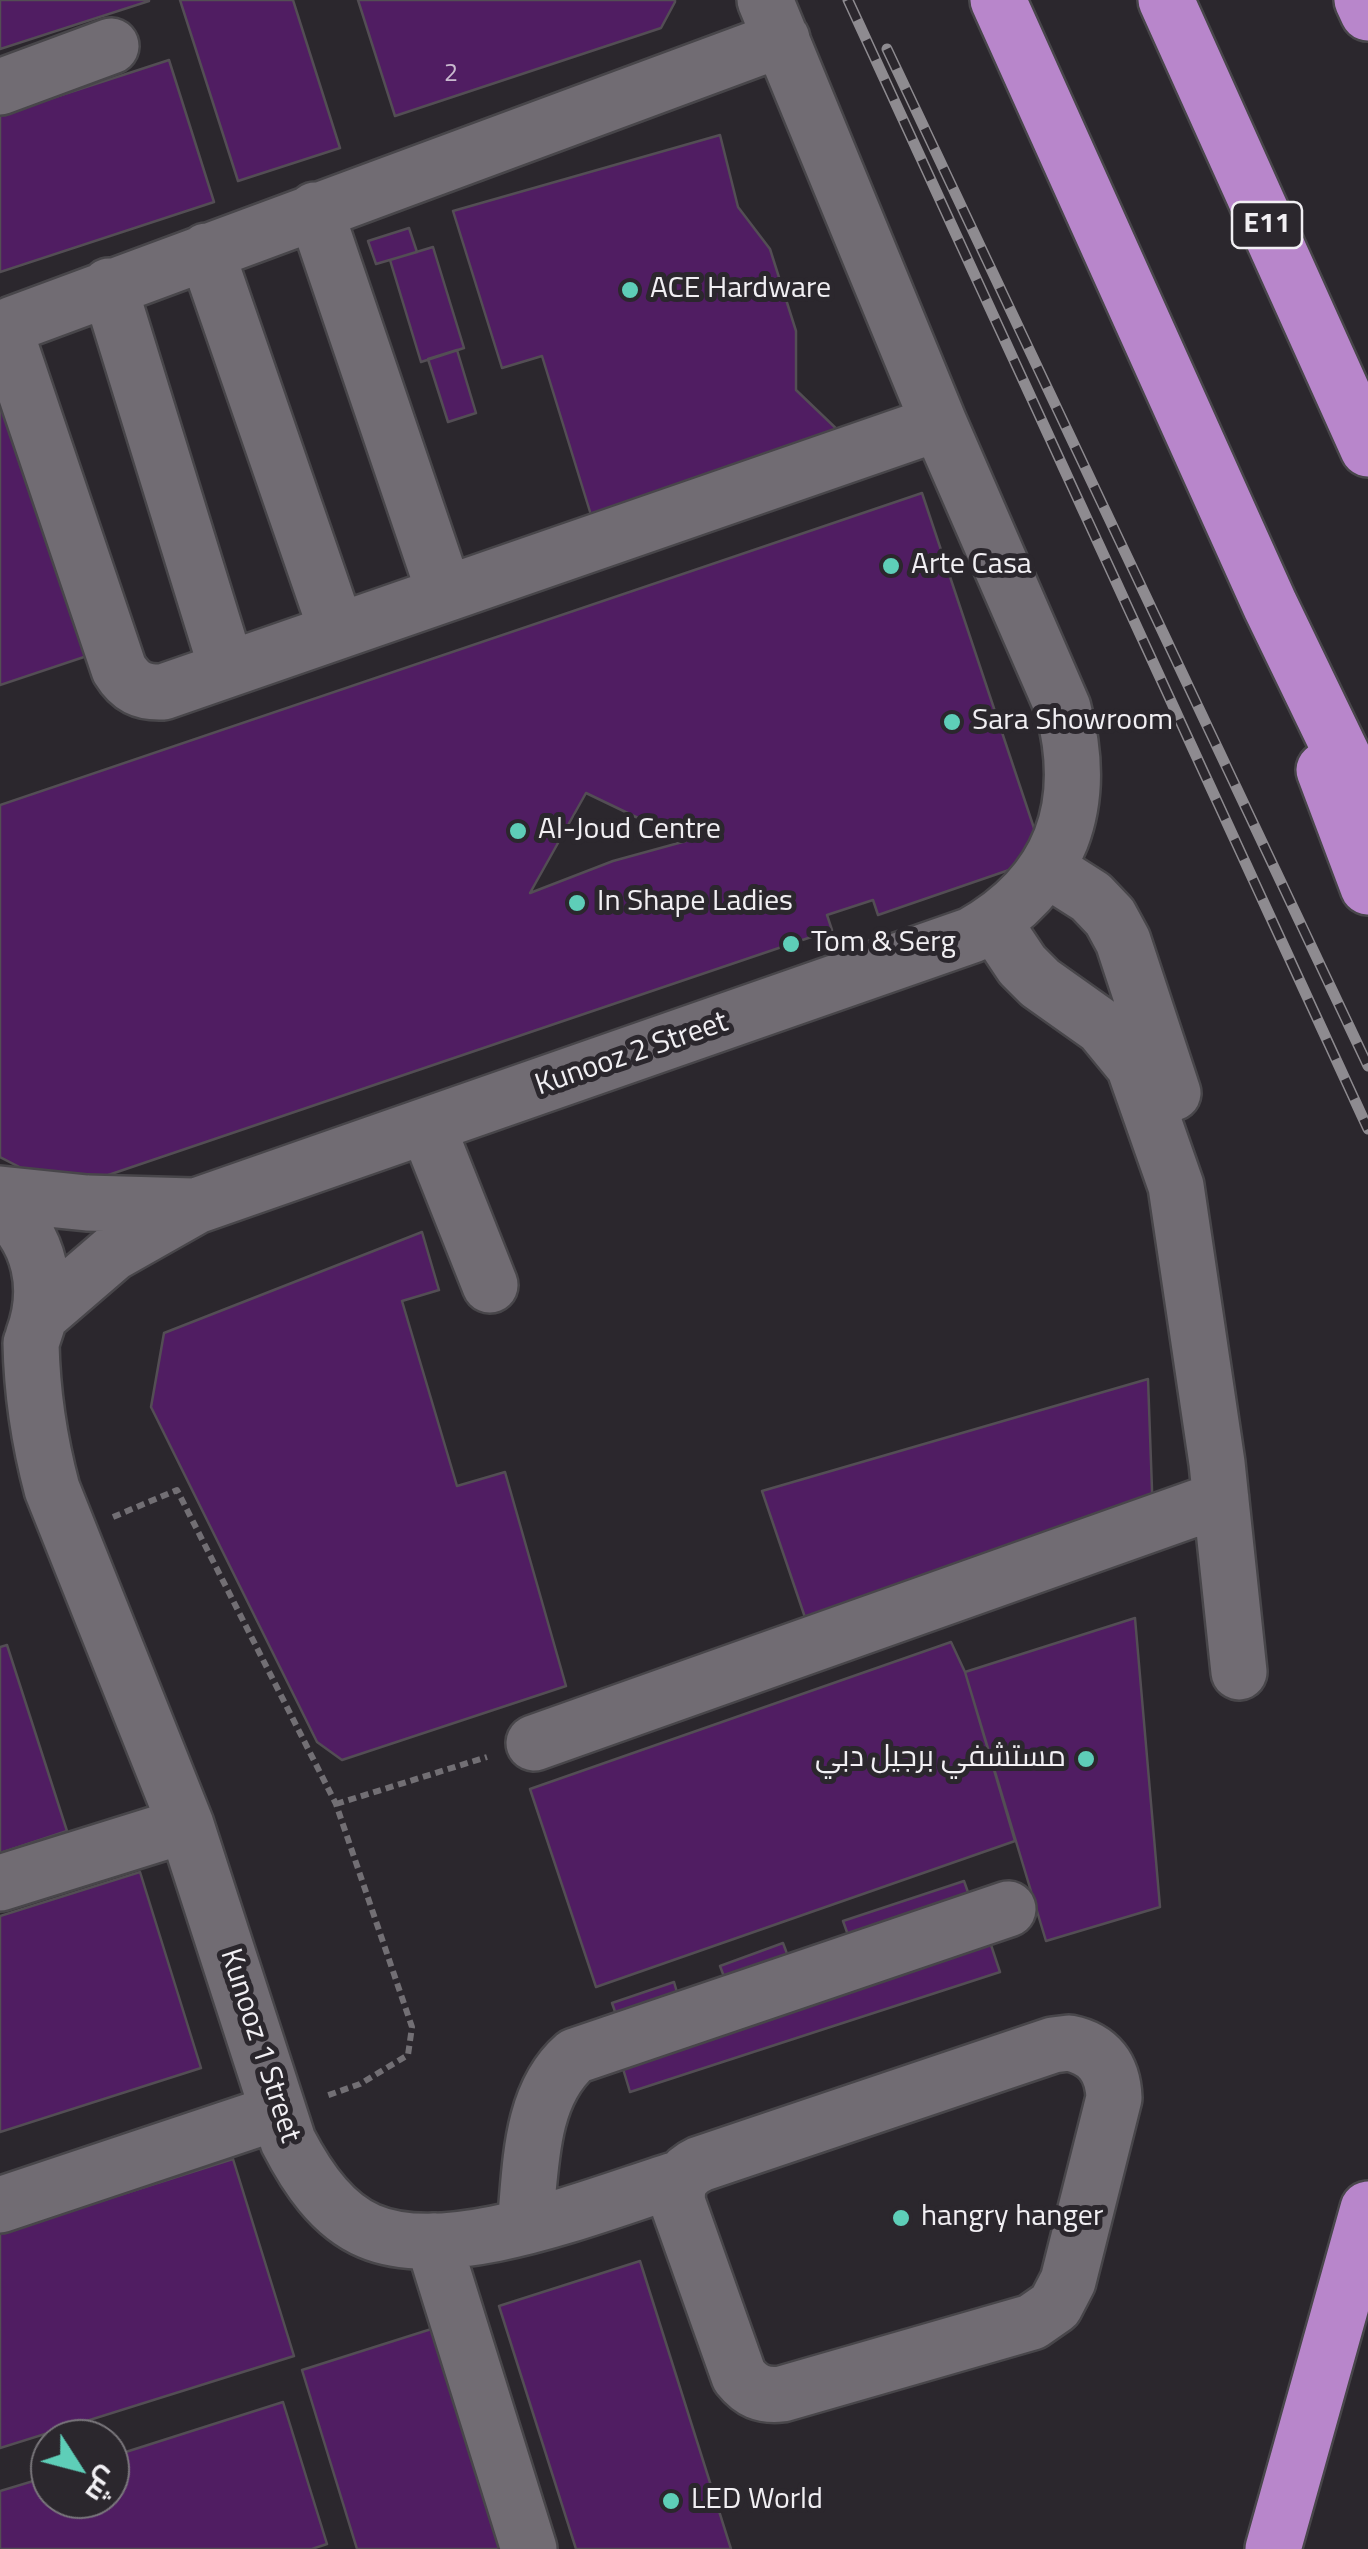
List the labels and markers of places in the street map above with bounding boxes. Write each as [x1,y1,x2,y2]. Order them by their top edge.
place label: ACE Hardware [650,272,831,308]
marker: ACE Hardware [619,279,641,301]
place label: Arte Casa [911,548,1032,584]
marker: Arte Casa [880,555,902,577]
place label: Sara Showroom [972,704,1173,740]
marker: Sara Showroom [941,711,963,733]
place label: Al-Joud Centre [538,813,721,849]
marker: Al-Joud Centre [507,820,529,842]
place label: In Shape Ladies [597,885,793,921]
marker: In Shape Ladies [566,892,588,914]
place label: Tom & Serg [811,926,956,962]
marker: Tom & Serg [780,933,802,955]
place label: مستشفي برجيل دبي [815,1741,1066,1777]
marker: مستشفي برجيل دبي [1075,1748,1097,1770]
place label: hangry hanger [921,2200,1103,2236]
marker: hangry hanger [890,2207,912,2229]
place label: LED World [691,2483,823,2519]
marker: LED World [660,2490,682,2512]

